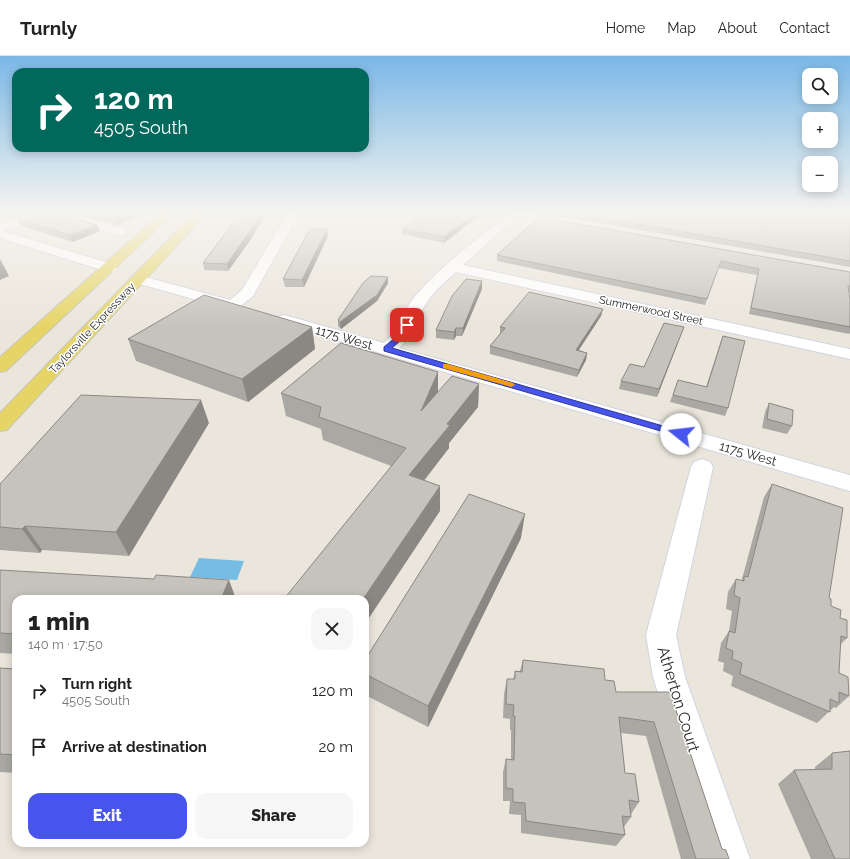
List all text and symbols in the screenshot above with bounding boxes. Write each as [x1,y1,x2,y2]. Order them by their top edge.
text: Turnly [20,17,77,39]
text: Home [606,20,645,36]
text: Map [667,20,696,36]
text: About [718,20,757,36]
text: Contact [779,20,830,36]
map controls [802,68,838,192]
button: search [802,68,838,104]
text: 120 m [94,83,174,116]
icon: right [28,84,80,136]
button: + [802,112,838,148]
text: 4505 South [94,117,188,138]
button: − [802,156,838,192]
street label: Taylorsville Expressway [47,280,138,377]
street label: Summerwood Street [598,293,704,328]
pin [390,308,424,342]
icon: arrive [396,314,418,336]
street label: 1175 West [314,322,375,353]
position arrow [660,413,702,455]
street label: 1175 West [718,438,779,469]
text: 1 min [28,607,90,636]
button: close [311,608,353,650]
text: 140 m · 17:50 [28,637,103,652]
street label: Atherton Court [653,644,704,755]
text: Turn right [62,675,132,693]
icon: right [28,680,50,702]
text: 120 m [312,682,353,700]
text: 4505 South [62,693,130,708]
icon: arrive [28,736,50,758]
text: Arrive at destination [62,738,207,756]
text: 20 m [318,738,353,756]
button: Exit [28,793,187,839]
button: Share [195,793,353,839]

